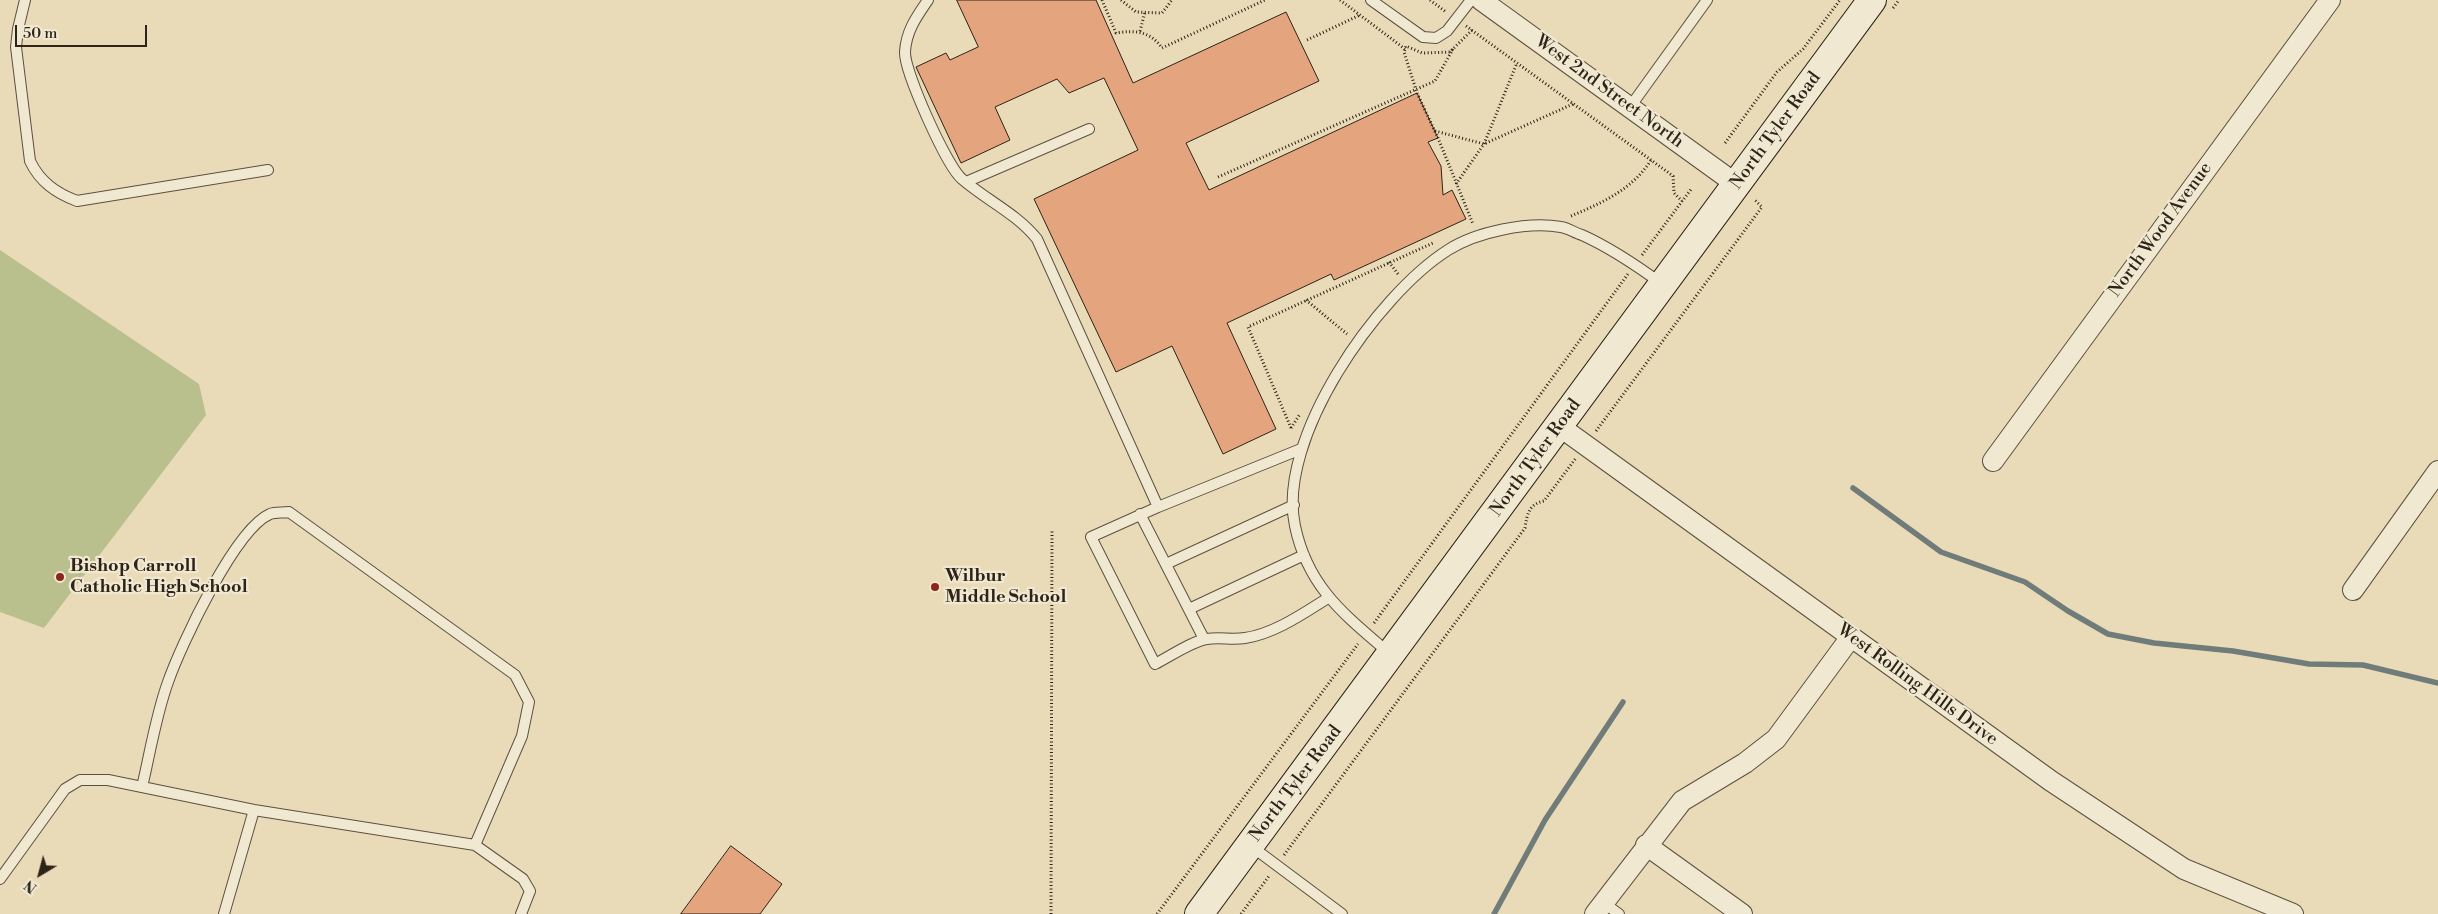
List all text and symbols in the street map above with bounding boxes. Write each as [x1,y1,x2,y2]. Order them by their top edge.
scale bar [18,15,150,47]
text: 50 m [23,24,57,43]
street label: West 2nd Street North [1530,31,1688,153]
street label: North Tyler Road [1726,68,1826,194]
street label: North Wood Avenue [2105,158,2217,302]
street label: North Tyler Road [1486,395,1586,521]
place label: Bishop Carroll Catholic High School [70,556,248,598]
place label: Wilbur Middle School [945,566,1066,608]
marker: Bishop Carroll Catholic High School [54,571,66,583]
marker: Wilbur Middle School [929,581,941,593]
street label: West Rolling Hills Drive [1832,619,2002,751]
street label: North Tyler Road [1245,722,1347,846]
north arrow [15,849,65,899]
text: N [21,875,41,897]

